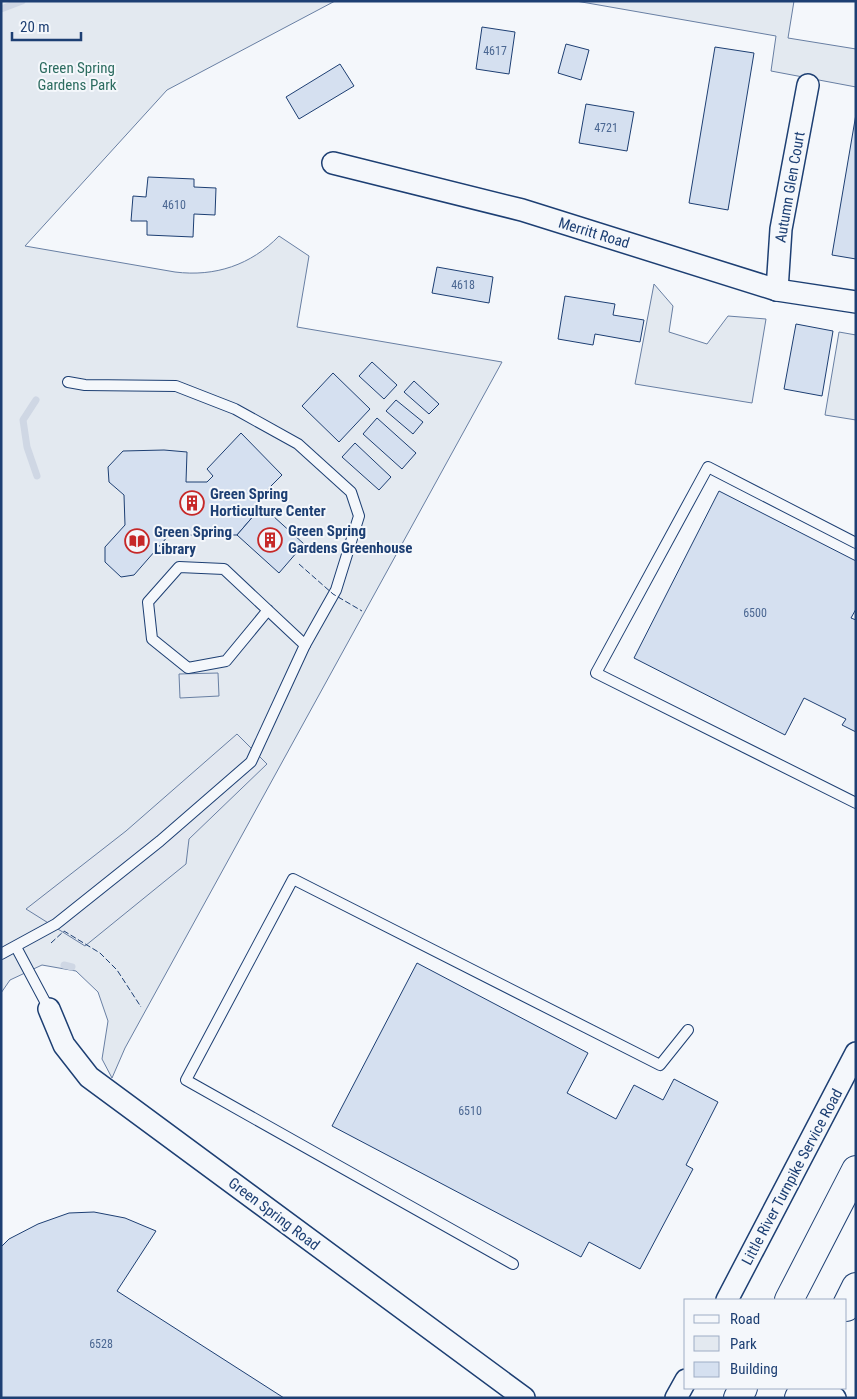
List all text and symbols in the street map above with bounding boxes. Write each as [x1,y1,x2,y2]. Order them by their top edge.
scale bar [12,10,81,42]
text: 20 m [20,18,50,36]
house number: 4617 [483,44,507,58]
park label: Green Spring Gardens Park [37,59,117,94]
house number: 4721 [594,121,618,135]
street label: Autumn Glen Court [771,130,809,244]
house number: 4610 [162,198,186,212]
street label: Merritt Road [556,214,632,252]
house number: 4618 [451,278,475,292]
place label: Green Spring Horticulture Center [210,485,326,520]
building icon: Green Spring Horticulture Center [179,490,205,516]
place label: Green Spring Gardens Greenhouse [288,522,413,557]
place label: Green Spring Library [154,523,232,558]
building icon: Green Spring Gardens Greenhouse [257,527,283,553]
library icon: Green Spring Library [124,528,150,554]
house number: 6500 [743,606,767,620]
street label: Little River Turnpike Service Road [738,1086,846,1268]
house number: 6510 [458,1104,482,1118]
street label: Green Spring Road [225,1174,323,1254]
legend [684,1299,847,1389]
text: Road [730,1310,760,1328]
text: Park [730,1335,757,1353]
house number: 6528 [89,1337,113,1351]
text: Building [730,1360,778,1378]

